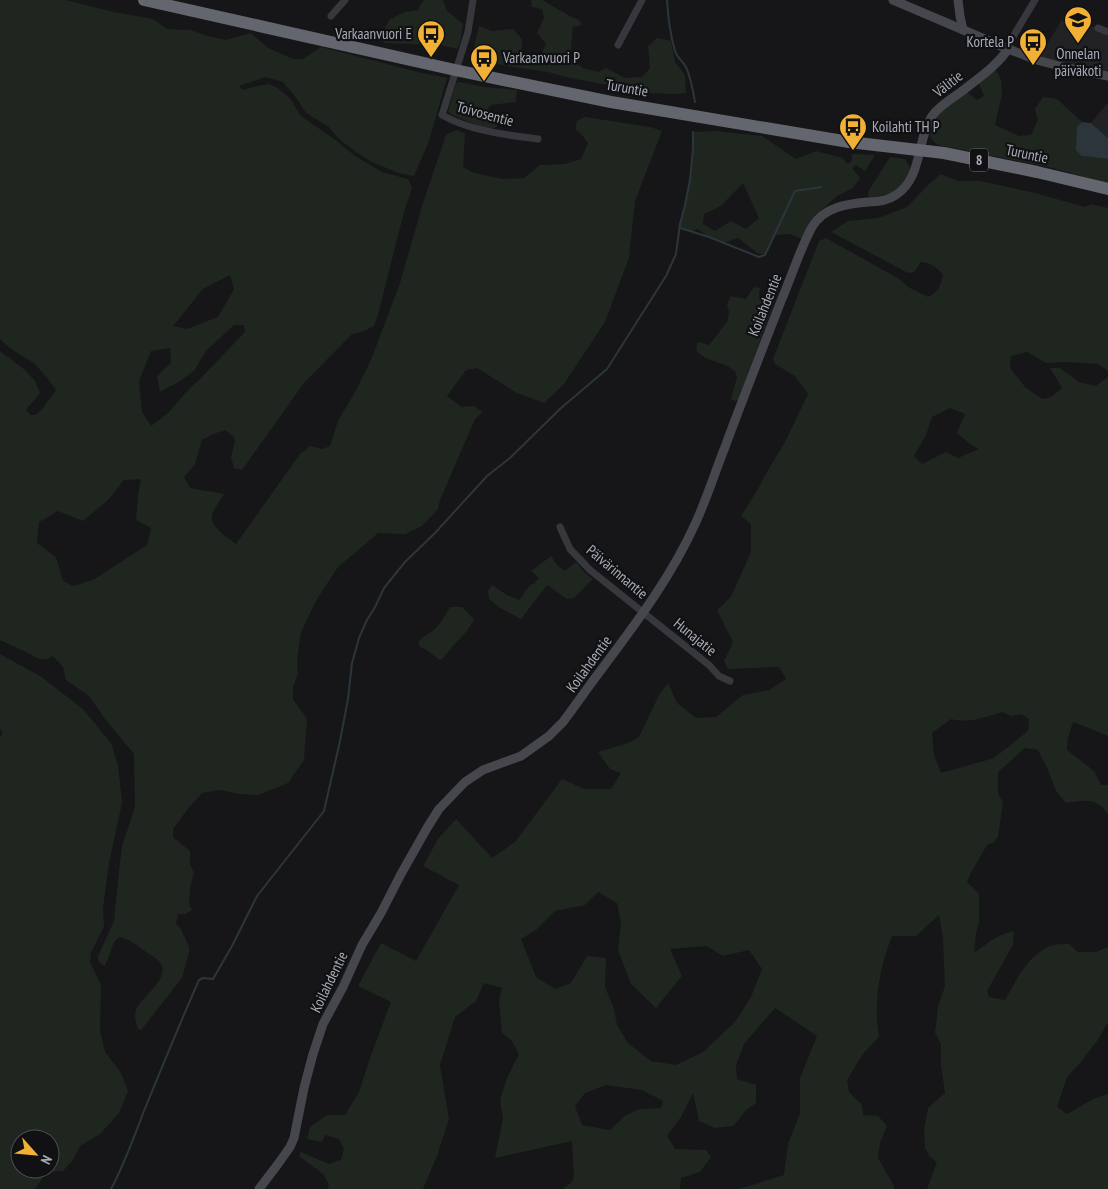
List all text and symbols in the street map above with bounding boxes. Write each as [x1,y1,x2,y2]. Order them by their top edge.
school or university icon: Onnelan päiväkoti [1063,5,1093,44]
bus stop icon: Varkaanvuori E [416,19,446,58]
place label: Varkaanvuori E [334,24,412,43]
bus stop icon: Kortela P [1018,27,1048,66]
place label: Kortela P [967,32,1014,51]
bus stop icon: Varkaanvuori P [469,43,499,82]
place label: Onnelan päiväkoti [1054,44,1102,80]
place label: Varkaanvuori P [502,48,580,67]
street label: Välitie [928,66,966,102]
street label: Turuntie [604,74,650,101]
street label: Toivosentie [454,97,516,130]
bus stop icon: Koilahti TH P [838,112,868,151]
place label: Koilahti TH P [872,117,940,136]
street label: Turuntie [1004,140,1050,167]
road number: 8 [970,148,988,172]
street label: Koilahdentie [743,271,786,339]
street label: Päivärinnantie [583,540,652,603]
street label: Hunajatie [670,614,721,660]
street label: Koilahdentie [562,632,616,696]
street label: Koilahdentie [306,948,351,1015]
north arrow [10,1129,60,1179]
text: N [37,1152,56,1167]

